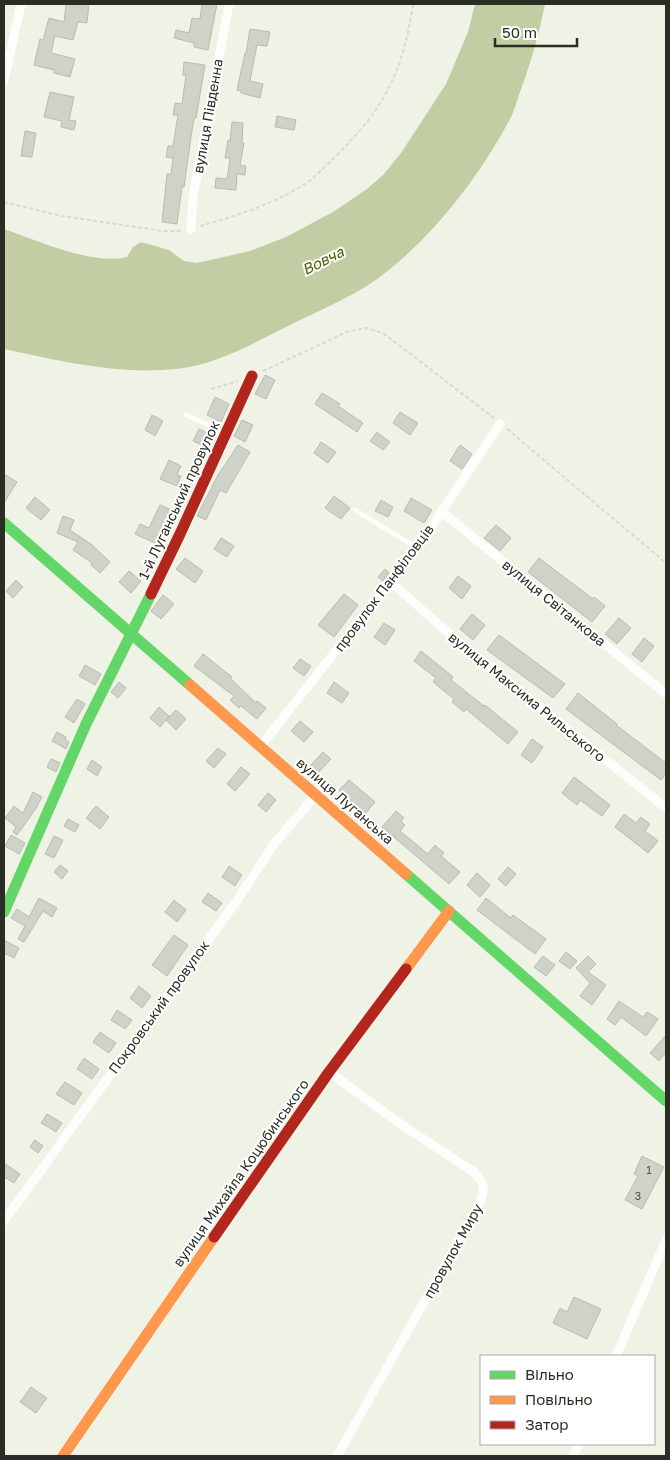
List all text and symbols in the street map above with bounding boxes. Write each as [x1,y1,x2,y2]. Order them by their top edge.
scale bar [495,15,578,47]
text: 50 m [502,23,537,41]
street label: вулиця Південна [189,57,226,174]
water label: Вовча [299,242,347,278]
street label: 1-й Луганський провулок [134,418,223,582]
street label: провулок Панфіловців [330,521,437,655]
street label: вулиця Світанкова [499,556,610,650]
street label: вулиця Максима Рильського [445,628,609,765]
street label: вулиця Луганська [293,754,398,848]
street label: Покровський провулок [104,937,213,1077]
street label: вулиця Михайла Коцюбинського [169,1076,312,1270]
house number: 1 [646,1163,652,1176]
house number: 3 [635,1189,641,1202]
street label: провулок Миру [420,1200,486,1301]
legend [480,1355,655,1445]
text: Вільно [525,1365,574,1383]
text: Повільно [525,1390,593,1408]
text: Затор [525,1415,568,1433]

